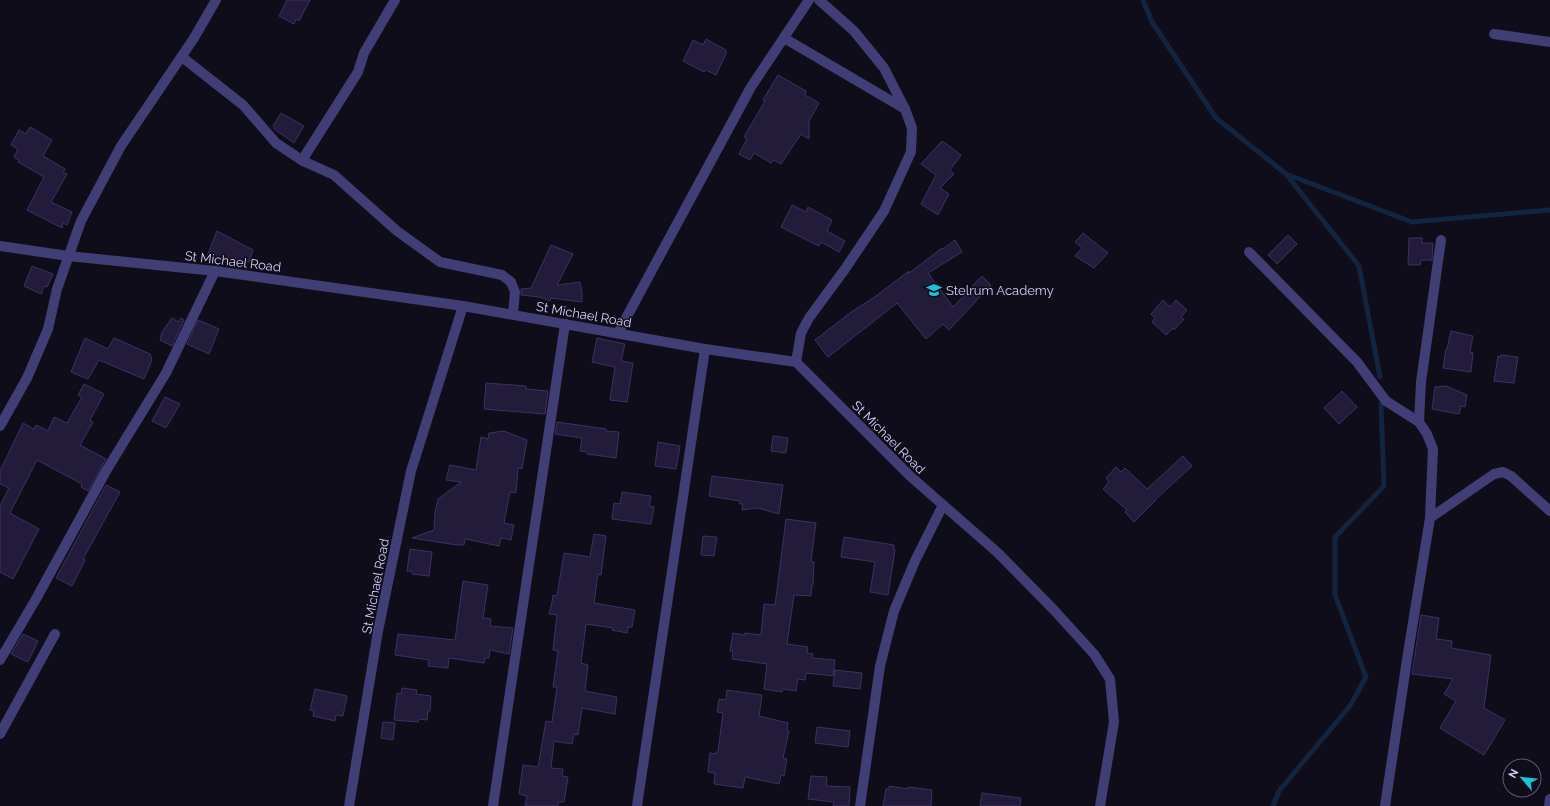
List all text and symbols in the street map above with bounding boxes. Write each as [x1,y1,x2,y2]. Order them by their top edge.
street label: St Michael Road [184,248,282,275]
school or university icon: Stelrum Academy [925,281,943,299]
place label: Stelrum Academy [946,283,1054,298]
street label: St Michael Road [535,299,633,330]
street label: St Michael Road [849,398,928,477]
street label: St Michael Road [359,537,392,635]
north arrow [1502,758,1542,798]
text: N [1506,767,1521,780]

